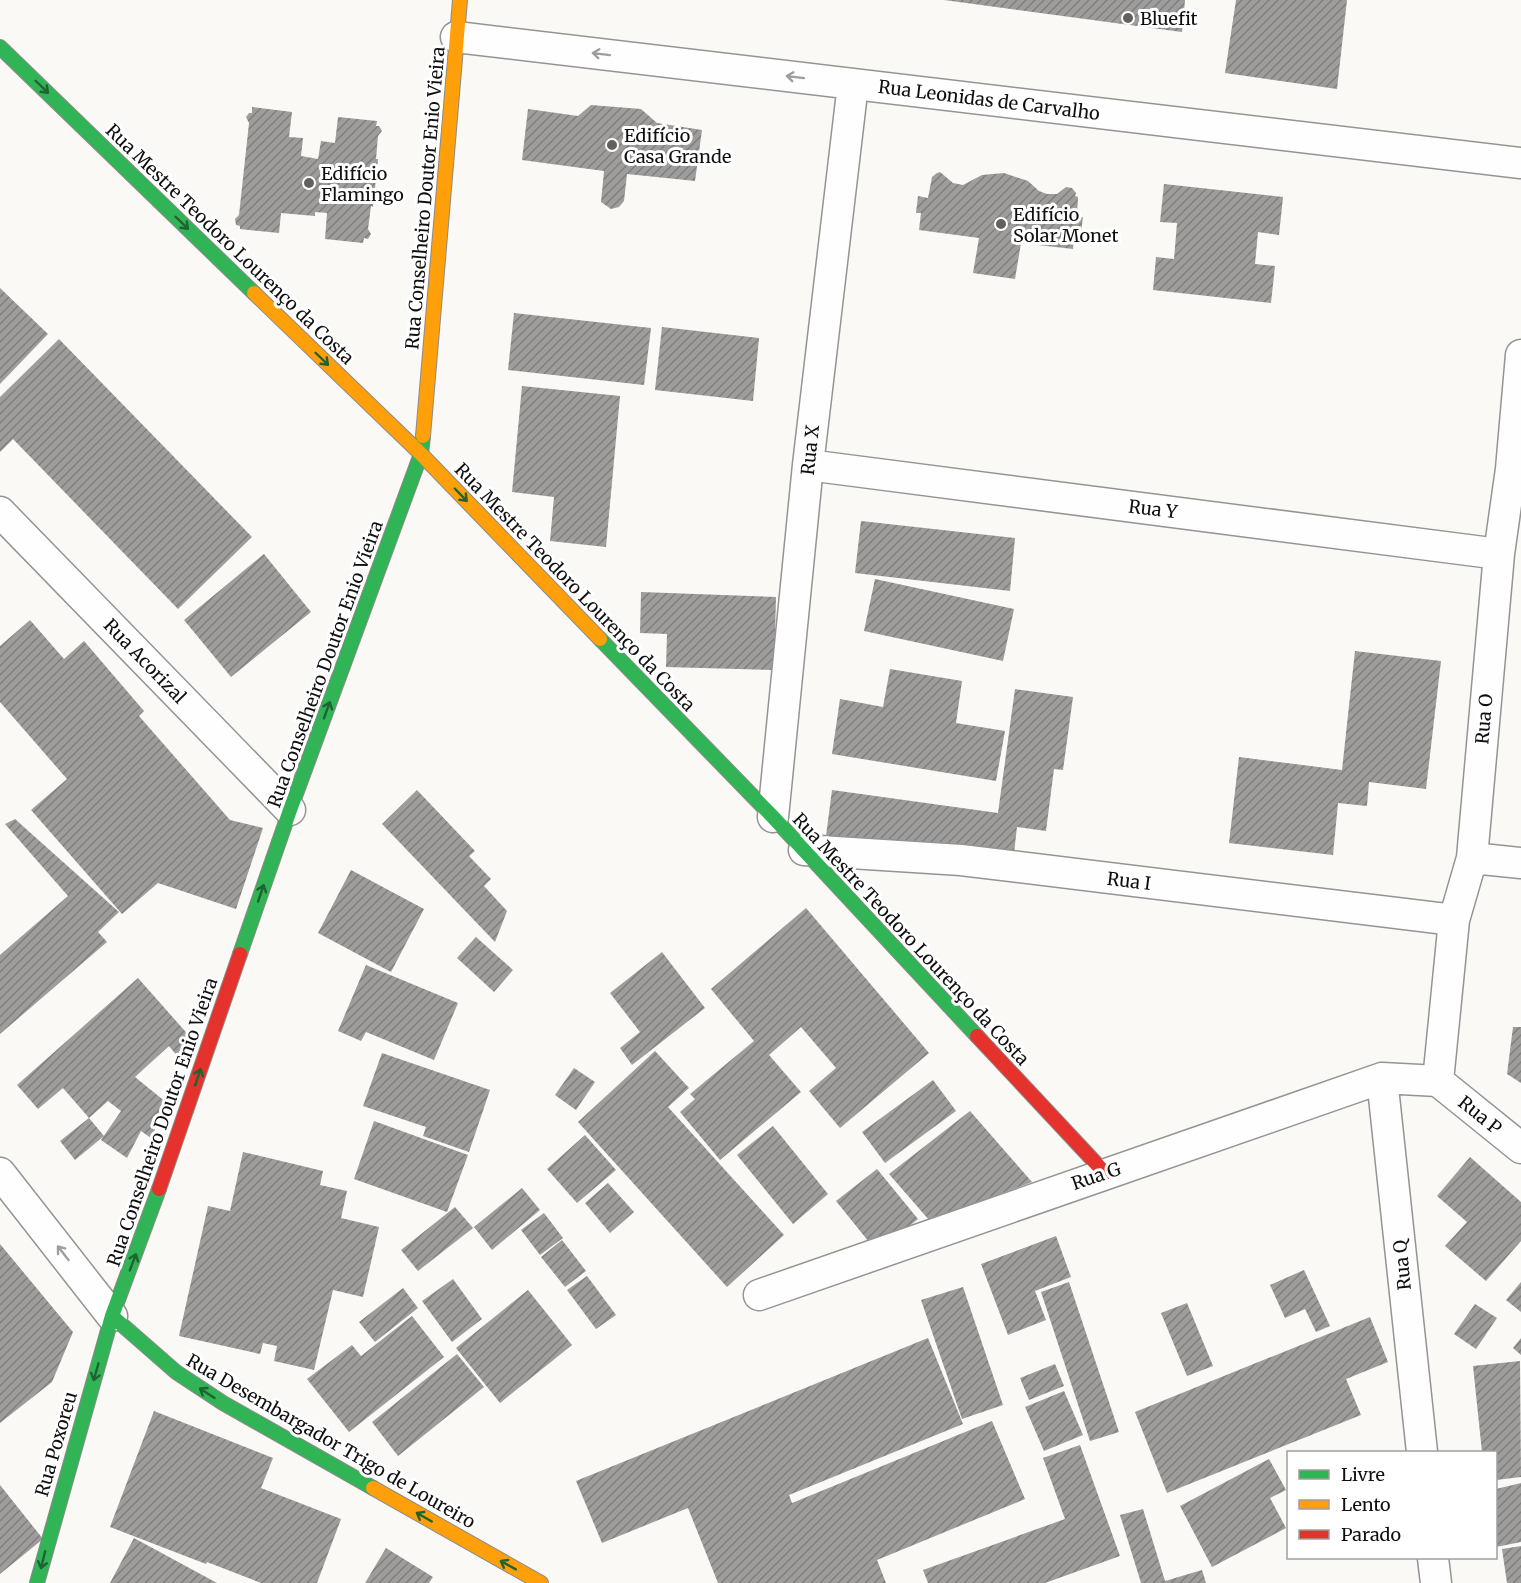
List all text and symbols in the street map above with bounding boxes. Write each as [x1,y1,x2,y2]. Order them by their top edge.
place label: Bluefit [1140,7,1198,30]
marker: Bluefit [1121,11,1135,25]
street label: Rua Conselheiro Doutor Enio Vieira [400,45,450,350]
one-way arrow [592,48,612,59]
one-way arrow [786,71,806,82]
street label: Rua Leonidas de Carvalho [877,75,1101,125]
one-way arrow [35,80,50,95]
street label: Rua Mestre Teodoro Lourenço da Costa [101,119,359,369]
place label: Edifício Casa Grande [624,124,731,168]
marker: Edifício Casa Grande [605,138,619,152]
place label: Edifício Flamingo [321,162,404,206]
marker: Edifício Flamingo [302,176,316,190]
place label: Edifício Solar Monet [1013,203,1118,247]
one-way arrow [175,216,190,230]
marker: Edifício Solar Monet [994,217,1008,231]
one-way arrow [315,351,330,366]
street label: Rua X [796,424,824,476]
street label: Rua Mestre Teodoro Lourenço da Costa [450,458,700,716]
one-way arrow [454,488,469,503]
street label: Rua Y [1127,495,1179,523]
street label: Rua Conselheiro Doutor Enio Vieira [262,517,388,811]
street label: Rua Acorizal [99,614,191,708]
street label: Rua O [1470,693,1498,745]
one-way arrow [323,701,334,720]
street label: Rua Mestre Teodoro Lourenço da Costa [788,808,1034,1070]
street label: Rua I [1106,867,1152,895]
one-way arrow [257,884,268,903]
street label: Rua Conselheiro Doutor Enio Vieira [102,974,222,1269]
one-way arrow [193,1069,204,1087]
street label: Rua P [1454,1091,1507,1140]
street label: Rua G [1068,1157,1124,1195]
street label: Rua Q [1388,1237,1416,1291]
one-way arrow [56,1246,69,1262]
one-way arrow [129,1253,140,1271]
street label: Rua Desembargador Trigo de Loureiro [182,1349,480,1533]
one-way arrow [89,1362,101,1381]
one-way arrow [199,1386,216,1399]
street label: Rua Poxoreu [30,1389,82,1499]
legend [1287,1451,1497,1559]
text: Livre [1341,1463,1385,1486]
text: Lento [1341,1493,1391,1516]
one-way arrow [416,1511,433,1523]
text: Parado [1341,1523,1401,1546]
one-way arrow [37,1550,49,1569]
one-way arrow [500,1559,517,1571]

